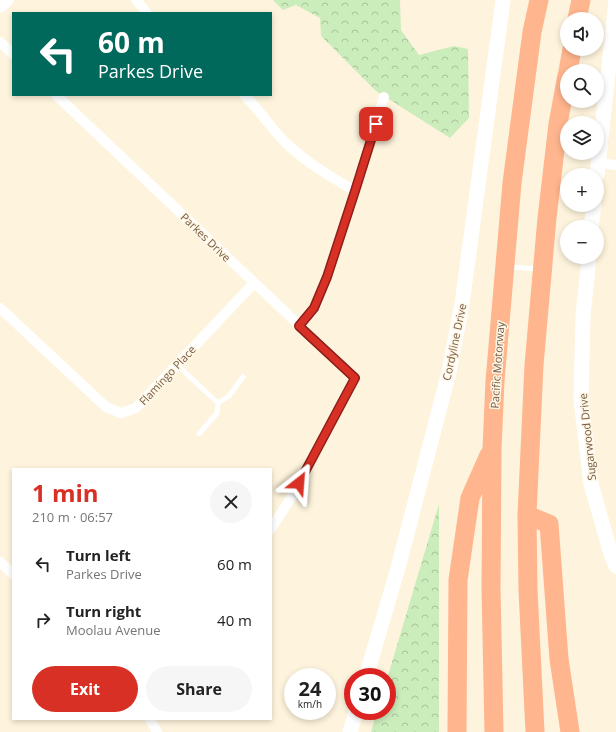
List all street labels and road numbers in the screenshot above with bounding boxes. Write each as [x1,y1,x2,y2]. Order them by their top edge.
street label: Parkes Drive [178,209,234,265]
street label: Cordyline Drive [438,302,470,382]
street label: Pacific Motorway [486,321,508,409]
street label: Flamingo Place [135,342,199,408]
street label: Sugarwood Drive [575,393,599,481]

